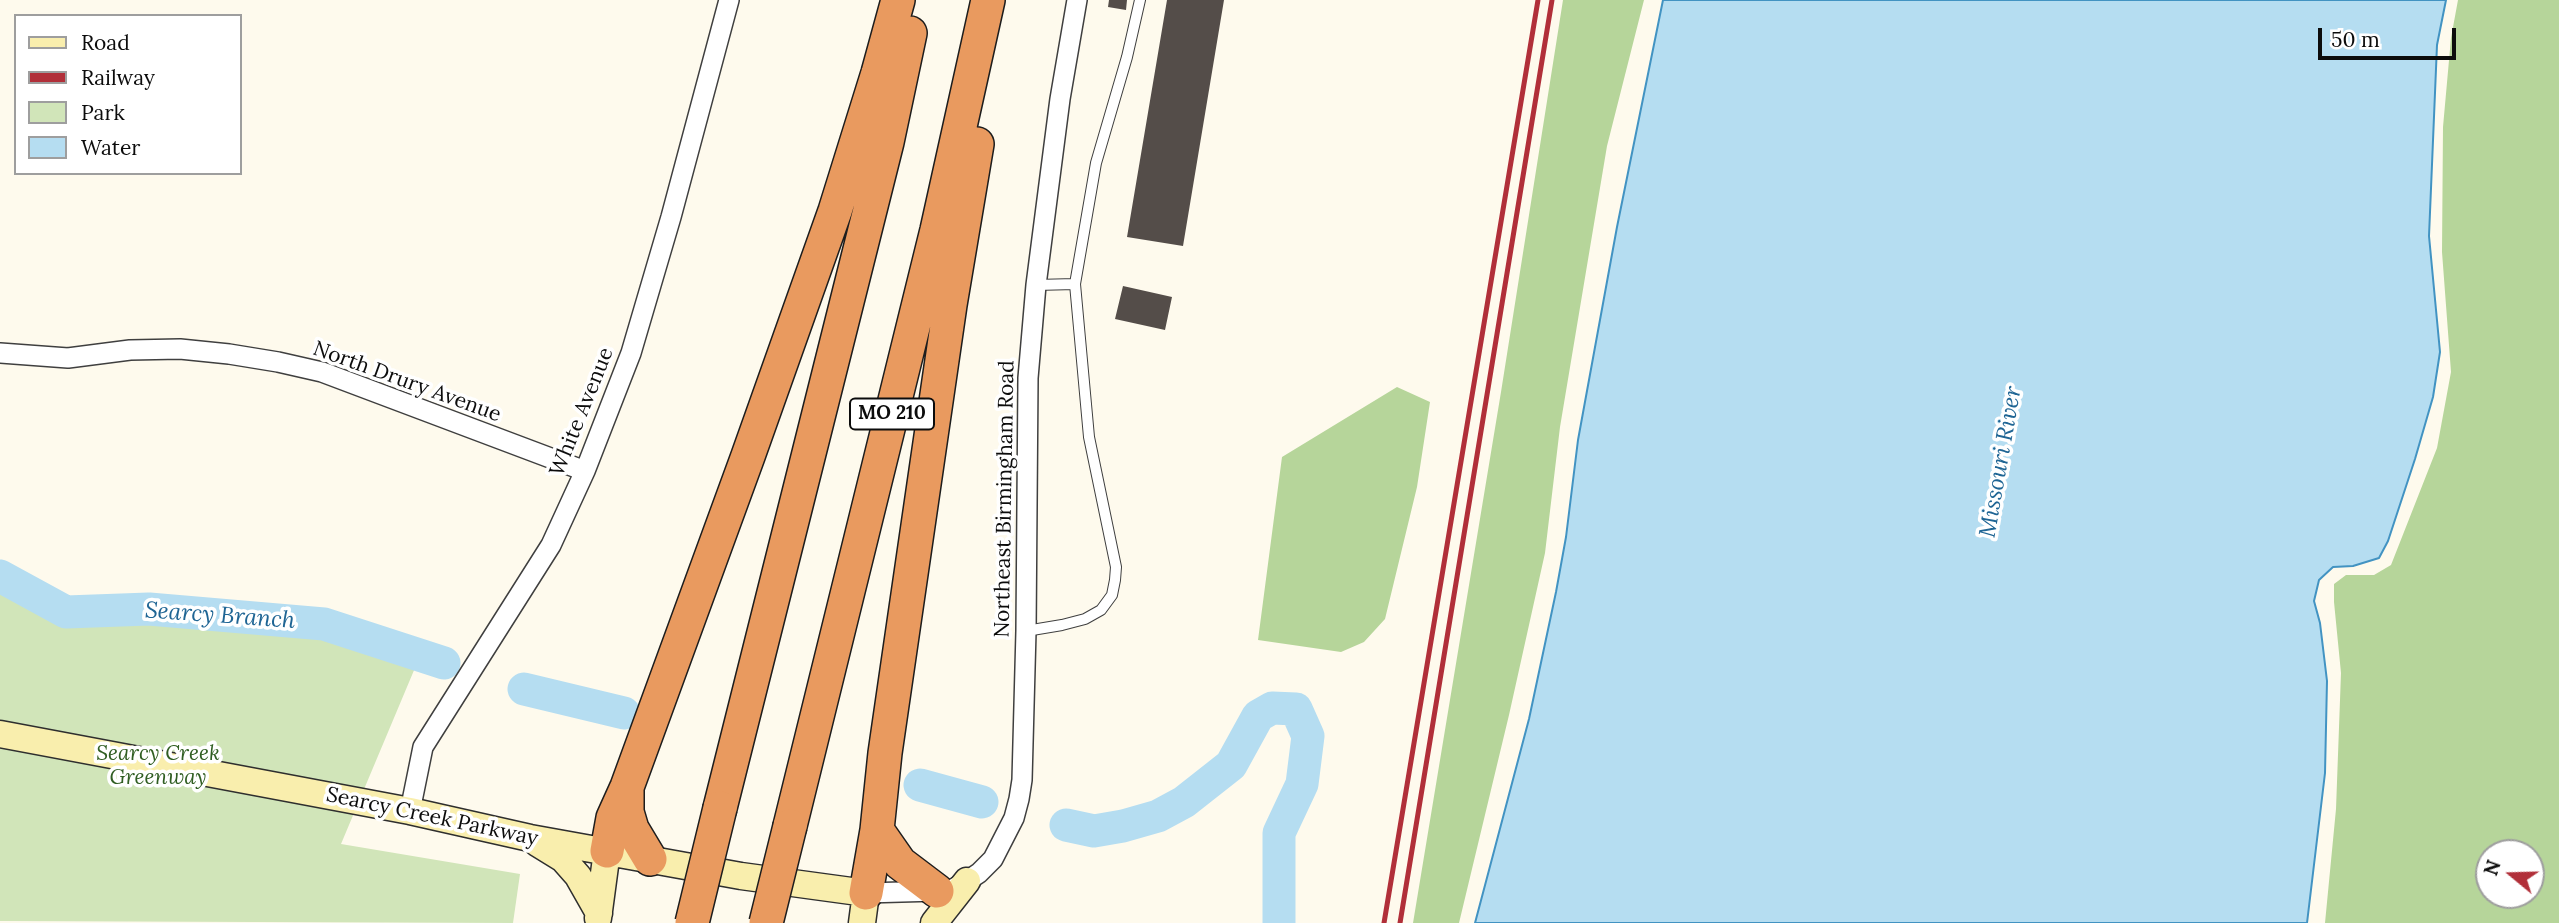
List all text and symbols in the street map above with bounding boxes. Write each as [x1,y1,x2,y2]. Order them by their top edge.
legend [14,14,242,175]
scale bar [2321,14,2459,58]
text: 50 m [2331,26,2380,53]
text: Road [81,29,130,56]
text: Railway [81,64,155,91]
text: Park [81,99,125,126]
text: Water [81,134,140,161]
street label: North Drury Avenue [310,336,504,428]
street label: White Avenue [545,344,619,480]
street label: Northeast Birmingham Road [990,360,1020,638]
water label: Missouri River [1974,384,2028,540]
road number: MO 210 [850,398,934,430]
water label: Searcy Branch [144,597,296,635]
park label: Searcy Creek Greenway [96,741,220,791]
street label: Searcy Creek Parkway [324,782,540,852]
north arrow [2475,839,2545,909]
text: N [2478,857,2506,879]

